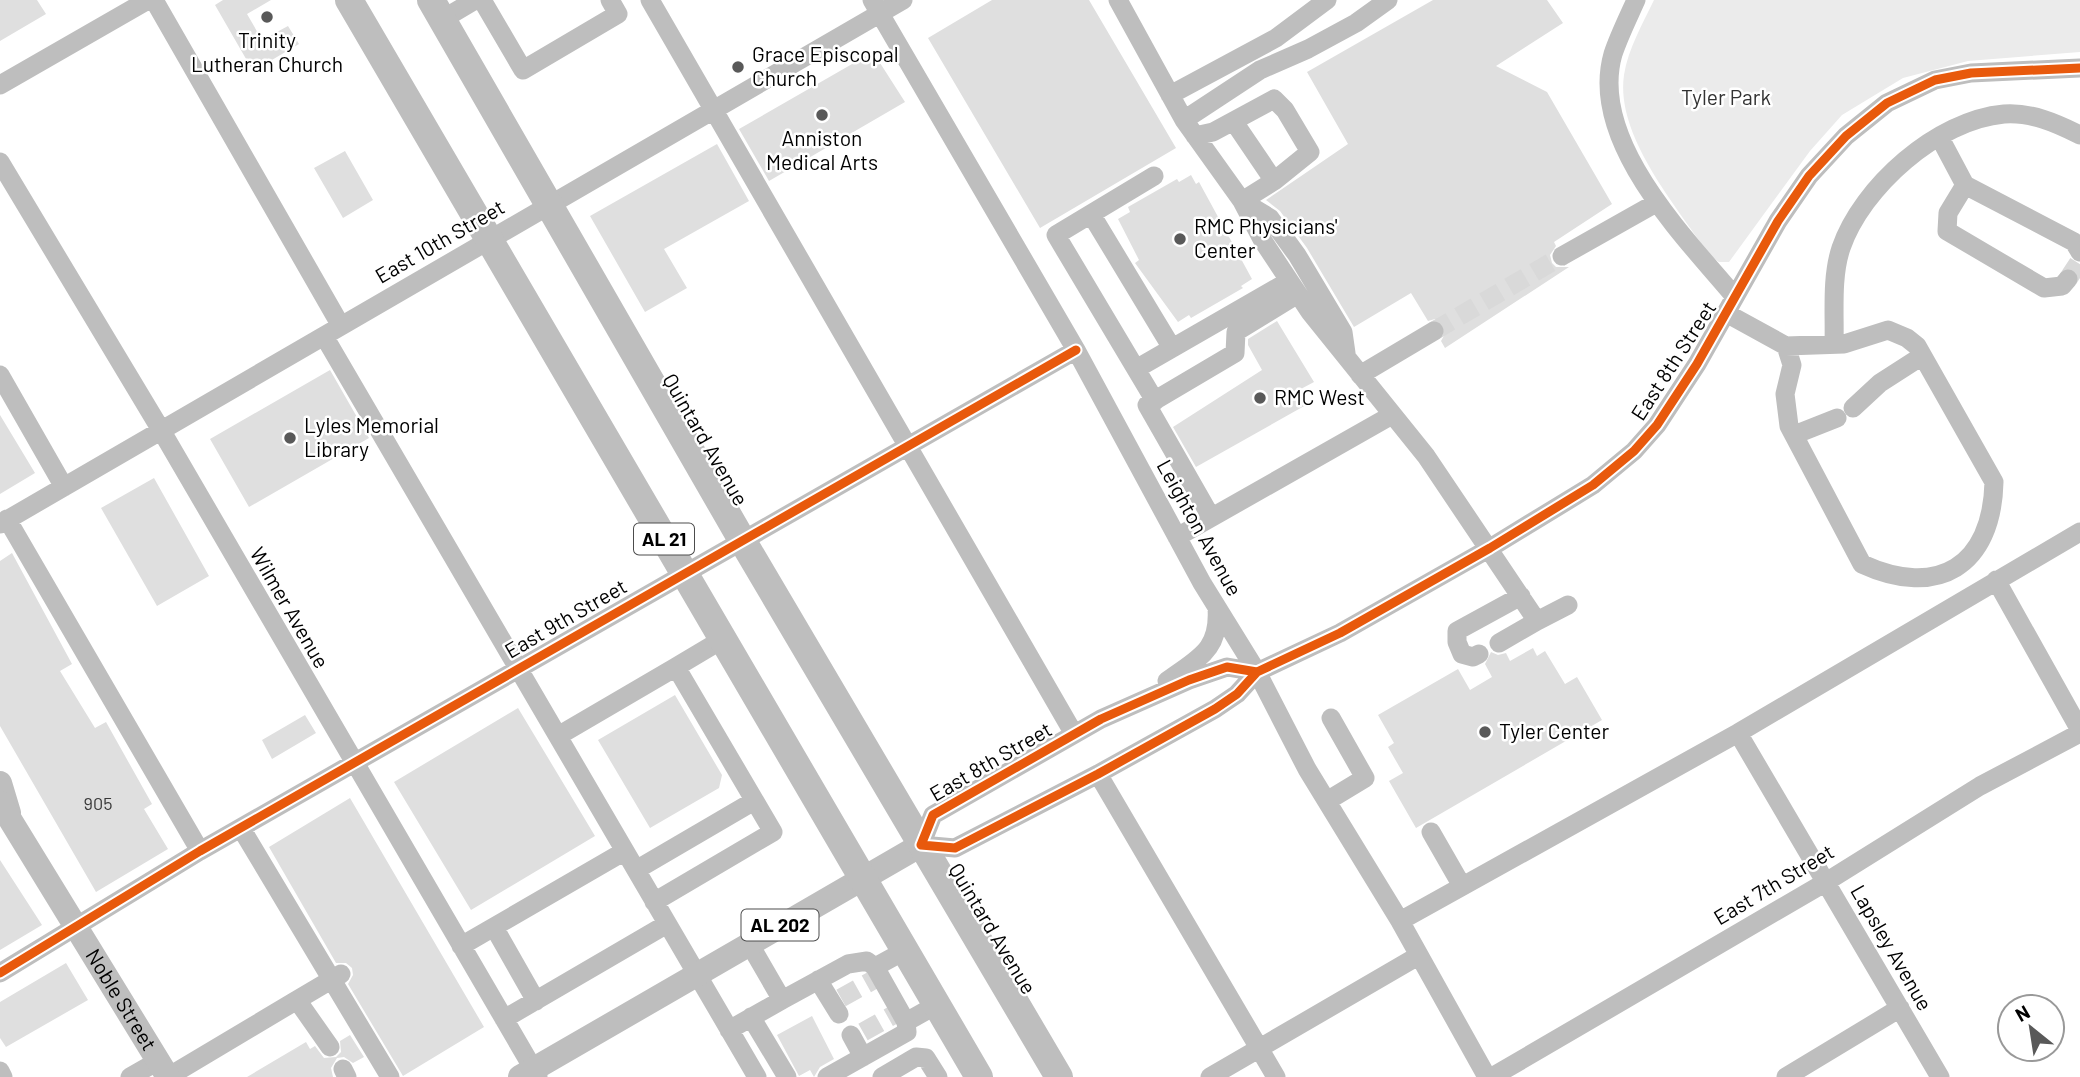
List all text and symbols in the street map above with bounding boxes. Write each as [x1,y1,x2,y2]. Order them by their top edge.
marker: Trinity Lutheran Church [259,9,275,25]
place label: Trinity Lutheran Church [191,27,343,76]
place label: Grace Episcopal Church [752,41,899,90]
marker: Grace Episcopal Church [730,59,746,75]
park label: Tyler Park [1681,84,1771,109]
marker: Anniston Medical Arts [814,107,830,123]
place label: Anniston Medical Arts [766,125,878,174]
street label: East 10th Street [370,194,508,288]
place label: RMC Physicians' Center [1194,213,1338,262]
marker: RMC Physicians' Center [1172,231,1188,247]
street label: East 8th Street [1625,296,1720,424]
street label: Quintard Avenue [658,369,754,510]
place label: RMC West [1274,384,1365,409]
marker: RMC West [1252,390,1268,406]
place label: Lyles Memorial Library [304,412,439,461]
marker: Lyles Memorial Library [282,430,298,446]
street label: Leighton Avenue [1153,455,1248,600]
road number: AL 21 [634,524,694,554]
street label: Wilmer Avenue [246,542,335,672]
street label: East 9th Street [500,573,631,663]
street label: East 8th Street [925,716,1056,806]
place label: Tyler Center [1499,718,1610,743]
marker: Tyler Center [1477,724,1493,740]
house number: 905 [84,792,112,814]
street label: East 7th Street [1709,838,1838,929]
street label: Quintard Avenue [944,858,1042,998]
street label: Lapsley Avenue [1846,880,1938,1014]
road number: AL 202 [742,909,818,940]
street label: Noble Street [81,944,163,1055]
north arrow [1996,993,2066,1063]
text: N [2011,1000,2033,1026]

